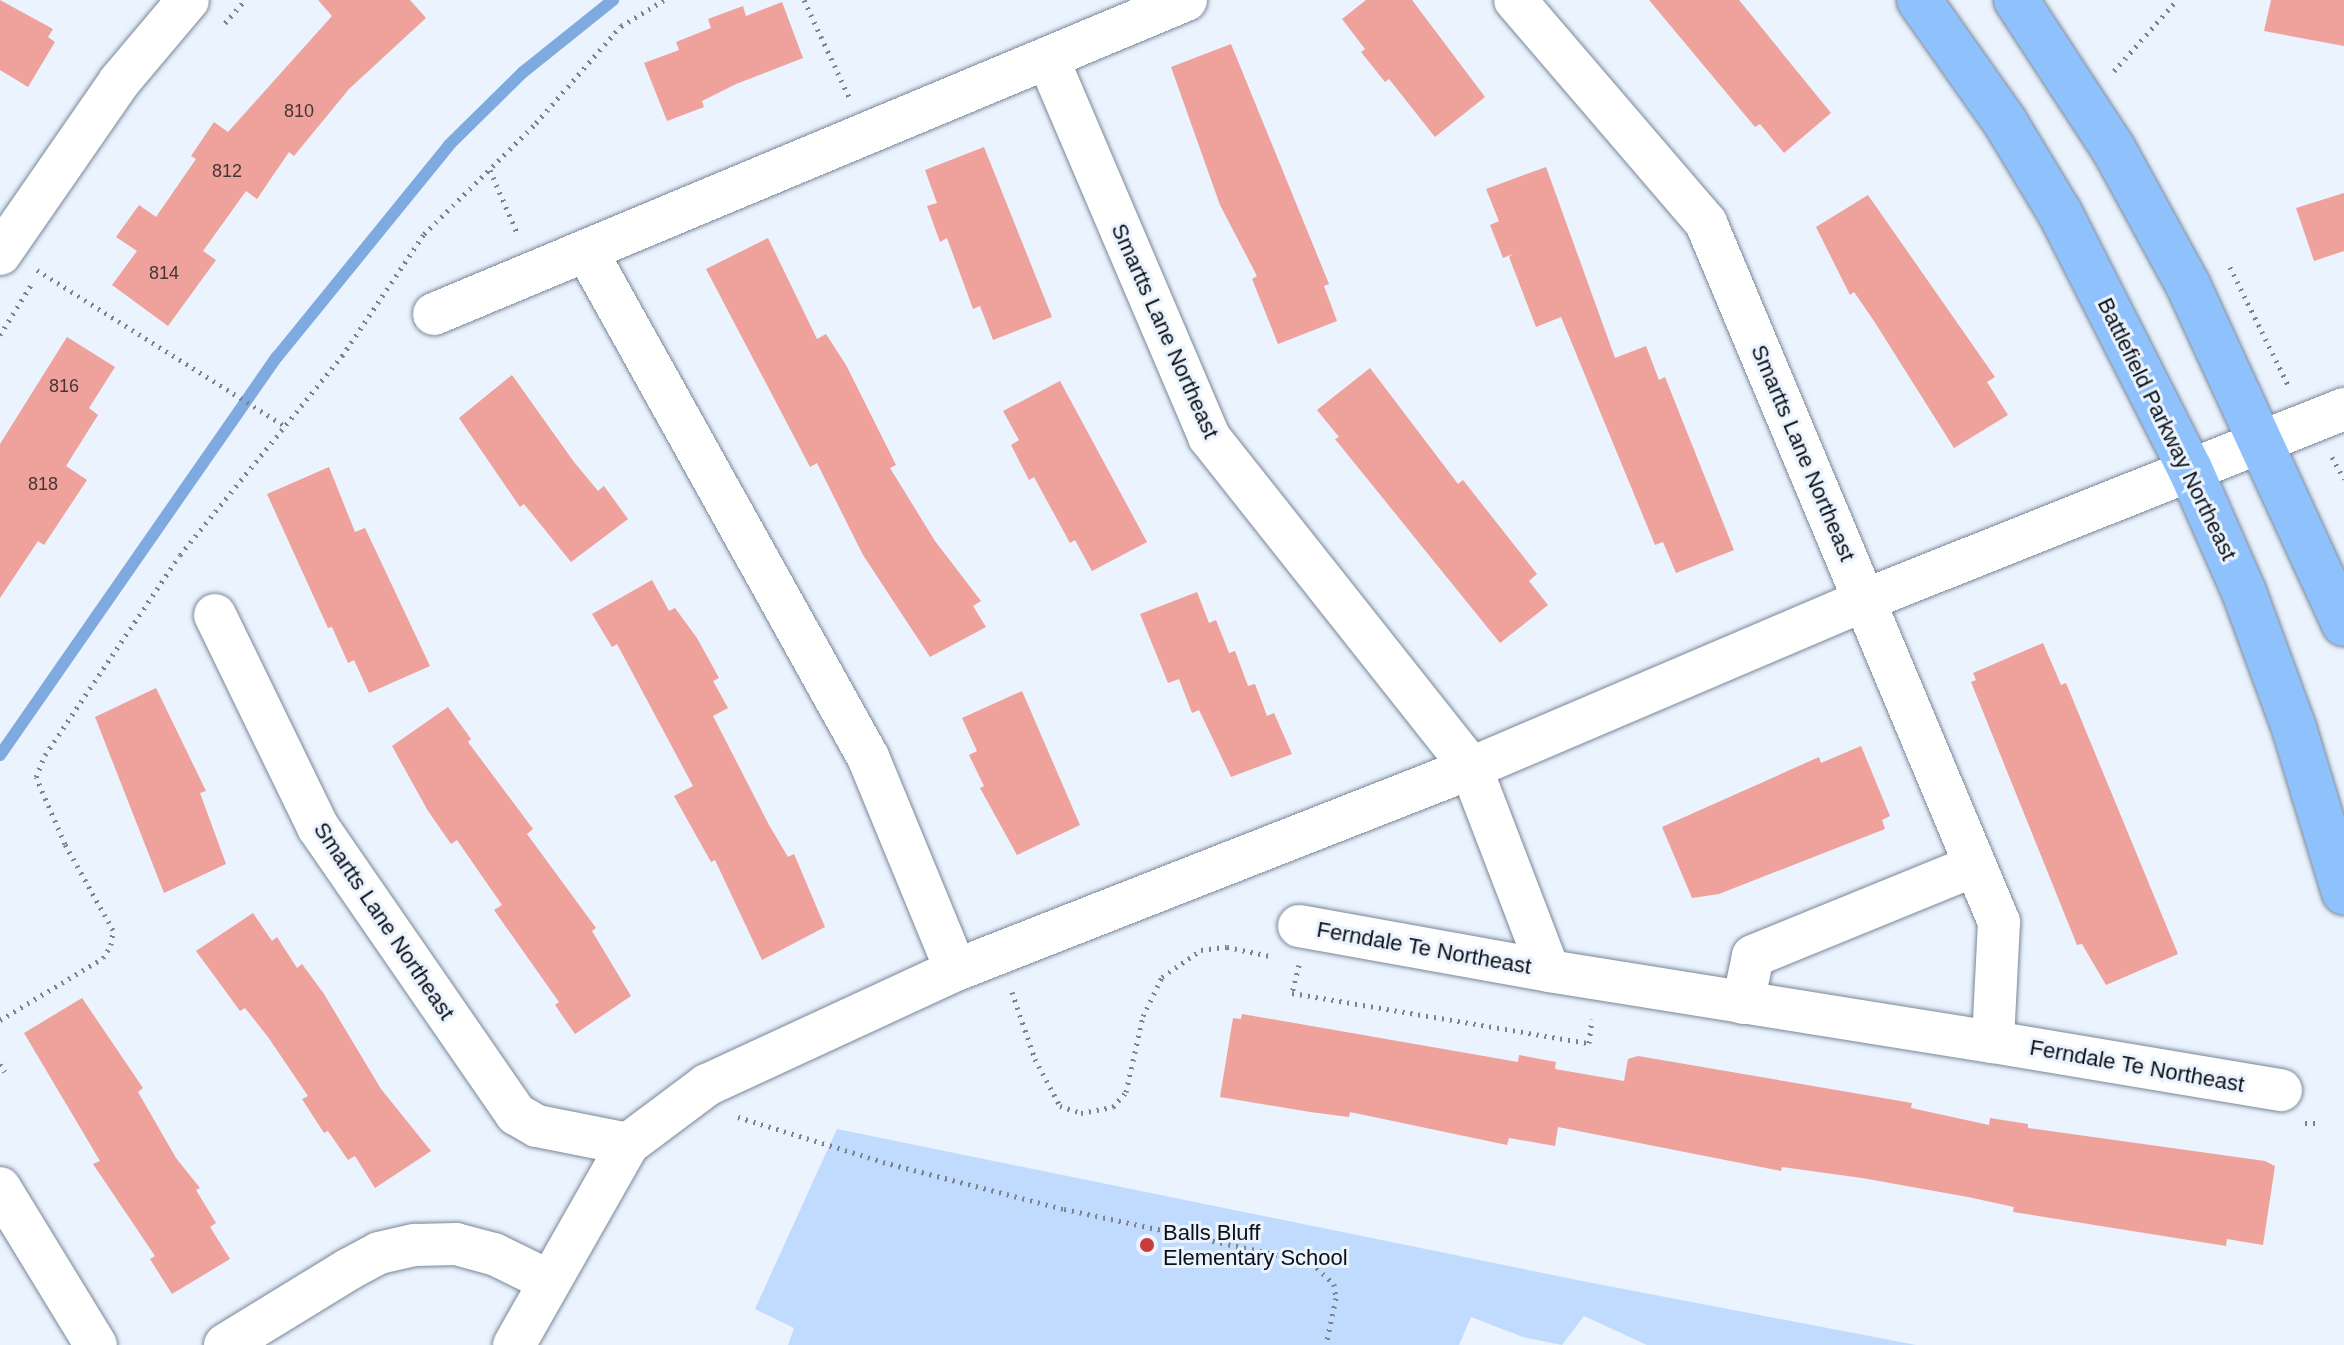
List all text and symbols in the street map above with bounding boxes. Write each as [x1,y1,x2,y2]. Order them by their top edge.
house number: 810 [284,100,314,122]
house number: 812 [212,160,242,182]
street label: Smartts Lane Northeast [1106,220,1224,442]
house number: 814 [149,262,179,284]
street label: Battlefield Parkway Northeast [2092,294,2242,564]
street label: Smartts Lane Northeast [1745,341,1861,565]
house number: 816 [49,375,79,397]
house number: 818 [28,473,58,495]
street label: Smartts Lane Northeast [308,817,460,1025]
street label: Ferndale Te Northeast [1315,916,1533,980]
street label: Ferndale Te Northeast [2028,1034,2246,1098]
place label: Balls Bluff Elementary School [1163,1219,1348,1270]
marker: Balls Bluff Elementary School [1138,1236,1156,1254]

